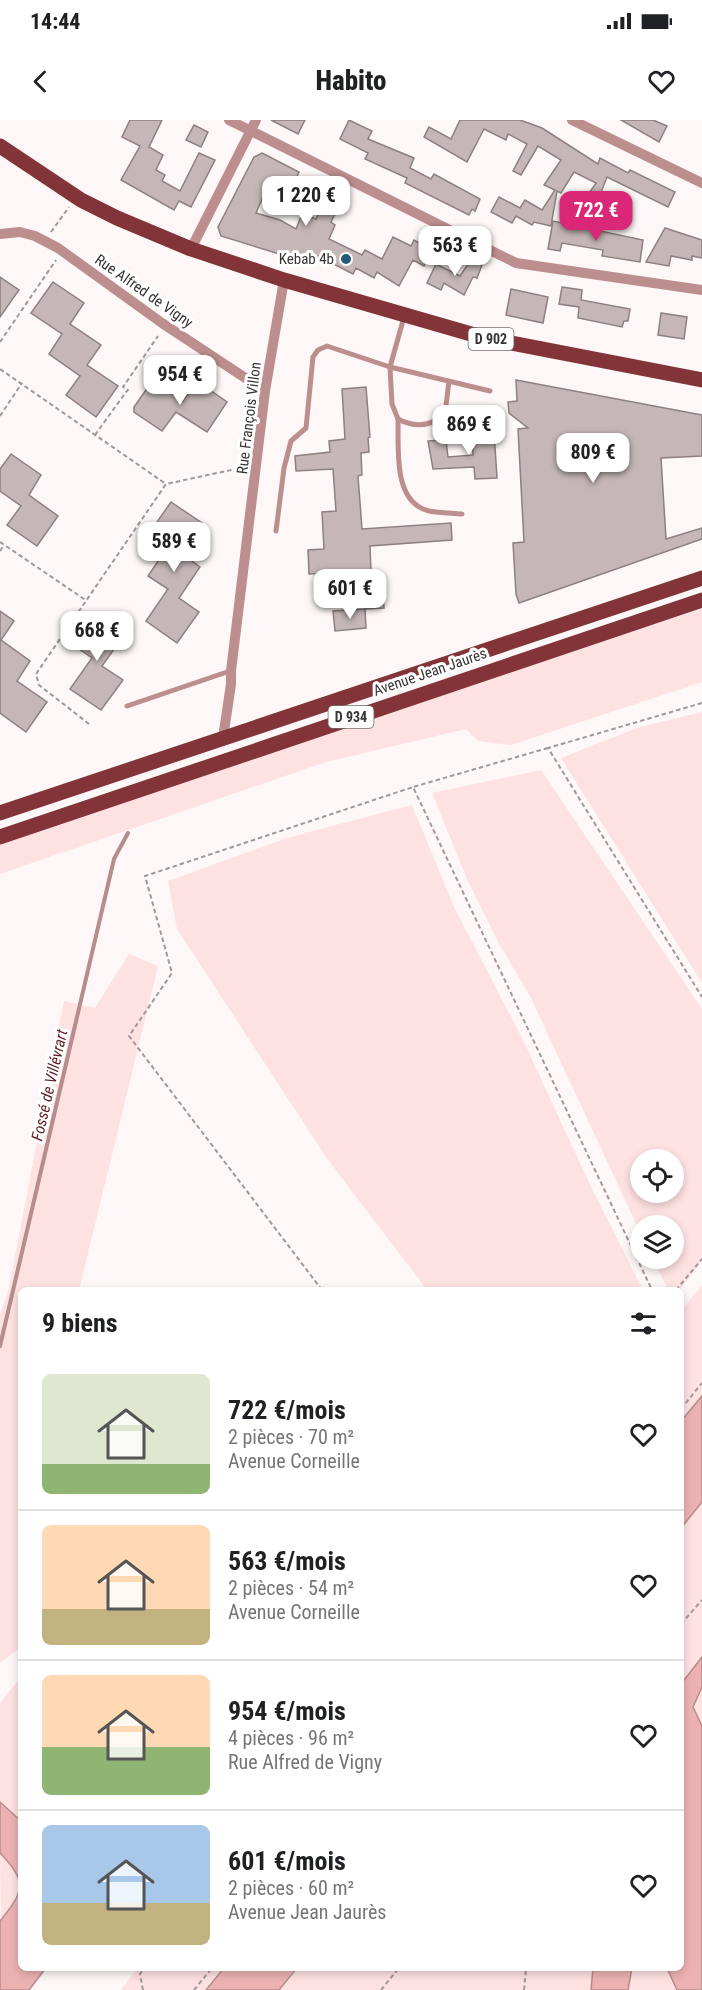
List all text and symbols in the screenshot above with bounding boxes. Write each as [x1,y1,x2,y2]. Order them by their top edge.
text: 14:44 [30,9,81,34]
icon: back [24,65,57,98]
text: Habito [316,65,386,97]
icon: heart [645,65,678,98]
pin: 1 220 € [251,176,361,227]
text: 1 220 € [276,183,336,207]
pin: 722 € [554,191,638,242]
text: 722 € [573,198,619,222]
pin: 563 € [413,226,497,277]
text: 563 € [432,233,478,257]
street label: Rue Alfred de Vigny [92,250,196,332]
place label: Kebab 4b [279,250,334,268]
marker: Kebab 4b [339,252,353,266]
road number: D 902 [468,328,514,350]
pin: 954 € [138,355,222,406]
street label: Rue François Villon [233,361,265,475]
text: 954 € [157,362,203,386]
pin: 869 € [427,405,511,456]
text: 869 € [446,412,492,436]
pin: 809 € [551,433,635,484]
text: 809 € [570,440,616,464]
pin: 589 € [132,522,216,573]
text: 589 € [151,529,197,553]
pin: 601 € [308,569,392,620]
text: 601 € [327,576,373,600]
pin: 668 € [55,611,139,662]
text: 668 € [74,618,120,642]
street label: Avenue Jean Jaurès [371,644,489,700]
road number: D 934 [328,706,374,728]
water label: Fossé de Villévrart [27,1027,72,1143]
map controls [630,1149,684,1269]
button: locate [630,1149,684,1203]
button: layers [630,1215,684,1269]
icon: filters [627,1307,660,1340]
text: 9 biens [42,1308,118,1338]
text: 722 €/mois [228,1395,346,1425]
icon: home [90,1398,162,1470]
icon: heart [627,1418,660,1451]
text: 2 pièces · 70 m² [228,1425,354,1449]
text: Avenue Corneille [228,1449,360,1473]
text: 563 €/mois [228,1546,346,1576]
icon: home [90,1549,162,1621]
icon: heart [627,1569,660,1602]
text: 2 pièces · 54 m² [228,1576,354,1600]
text: Avenue Corneille [228,1600,360,1624]
text: 954 €/mois [228,1696,346,1726]
icon: home [90,1699,162,1771]
icon: heart [627,1719,660,1752]
text: 4 pièces · 96 m² [228,1726,354,1750]
text: Rue Alfred de Vigny [228,1750,382,1774]
text: 601 €/mois [228,1846,346,1876]
icon: home [90,1849,162,1921]
icon: heart [627,1869,660,1902]
text: 2 pièces · 60 m² [228,1876,354,1900]
text: Avenue Jean Jaurès [228,1900,386,1924]

